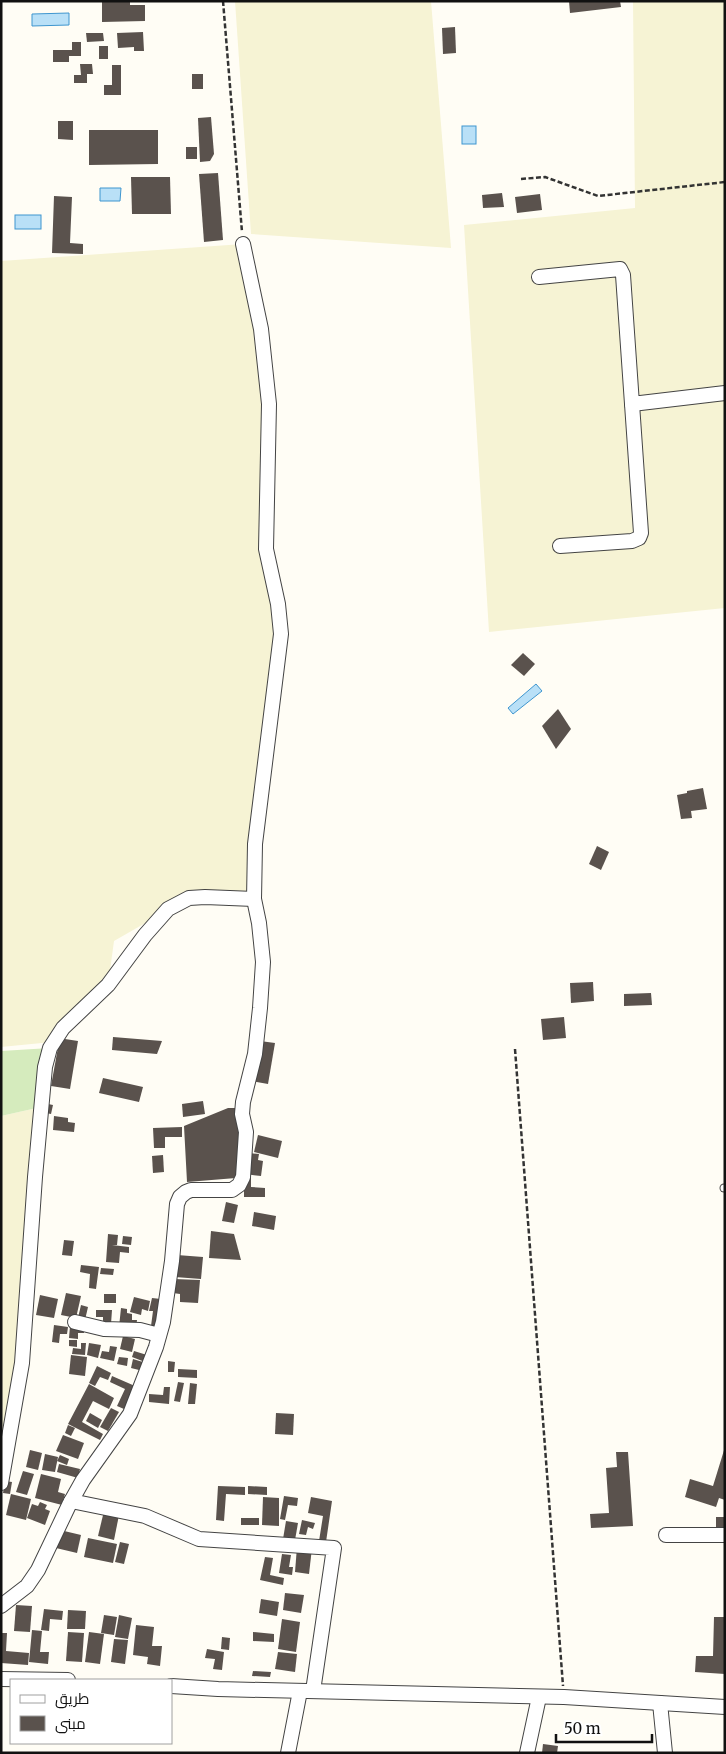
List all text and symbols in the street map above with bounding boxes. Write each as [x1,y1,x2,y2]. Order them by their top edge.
legend [10,1679,172,1744]
text: طريق [55,1689,89,1709]
scale bar [556,1712,652,1744]
text: مبنى [55,1714,86,1734]
text: 50 m [564,1719,601,1738]

